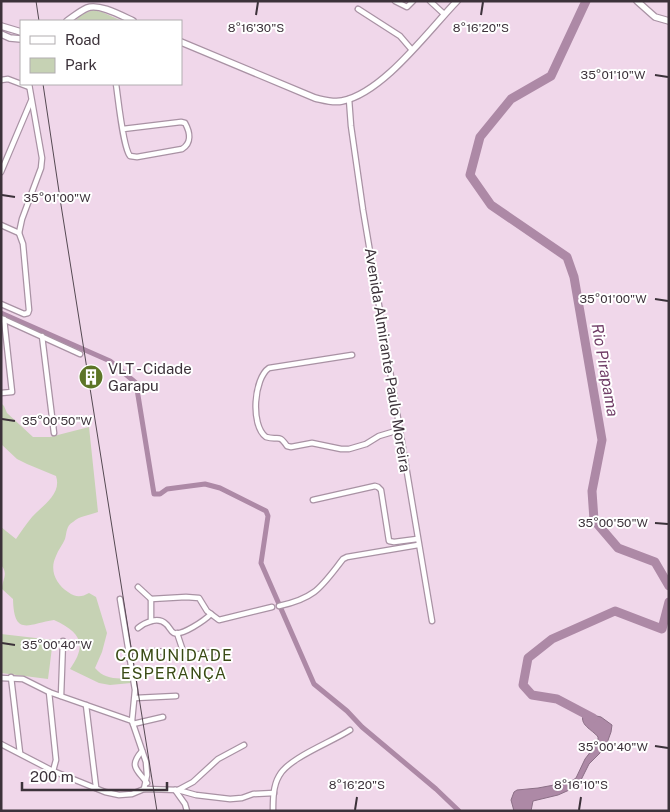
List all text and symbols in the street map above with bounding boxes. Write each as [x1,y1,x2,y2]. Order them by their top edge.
legend [20,20,182,85]
text: 8°16'30"S [228,21,284,35]
text: 8°16'20"S [453,21,509,35]
text: Road [65,31,101,48]
text: Park [65,56,97,73]
text: 35°01'10"W [581,68,646,82]
text: 35°01'00"W [23,191,91,205]
street label: Avenida Almirante Paulo Moreira [362,247,414,473]
text: 35°01'00"W [579,292,647,306]
water label: Rio Pirapama [587,322,623,418]
place label: VLT - Cidade Garapu [108,360,192,394]
building icon: VLT - Cidade Garapu [78,364,104,390]
text: 35°00'50"W [22,414,93,428]
text: 35°00'50"W [578,516,649,530]
text: 35°00'40"W [22,638,92,652]
district label: COMUNIDADE ESPERANÇA [115,646,233,683]
text: 35°00'40"W [578,740,648,754]
scale bar [22,760,168,792]
text: 200 m [30,768,74,785]
text: 8°16'20"S [329,778,385,792]
text: 8°16'10"S [554,778,608,792]

